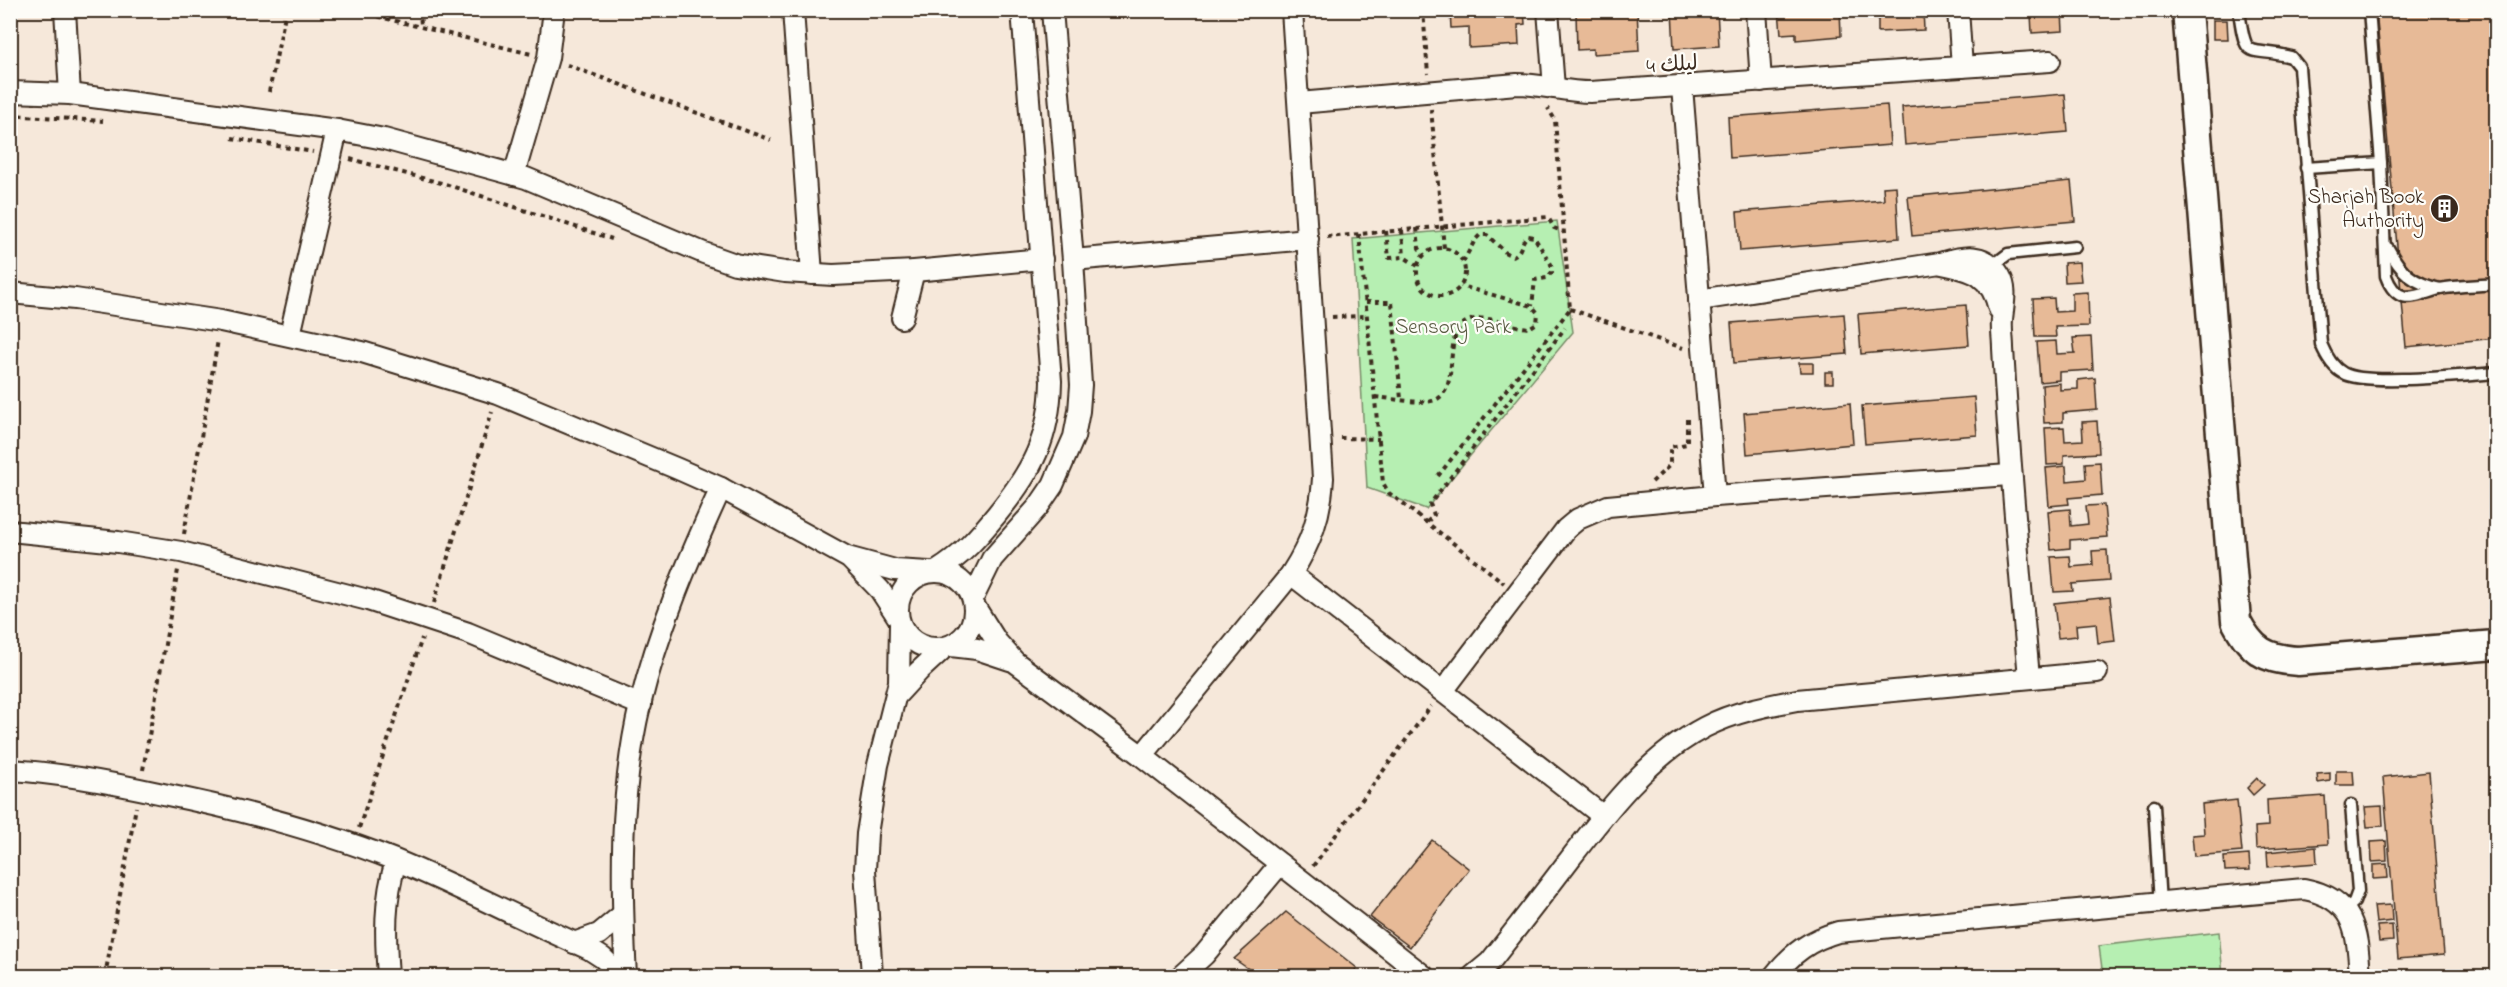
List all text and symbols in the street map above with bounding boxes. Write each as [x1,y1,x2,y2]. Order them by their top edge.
street label: ليلك 4 [1645,49,1699,83]
place label: Sharjah Book Authority [2307,183,2425,239]
building icon: Sharjah Book Authority [2429,192,2461,224]
park label: Sensory Park [1395,313,1512,345]

